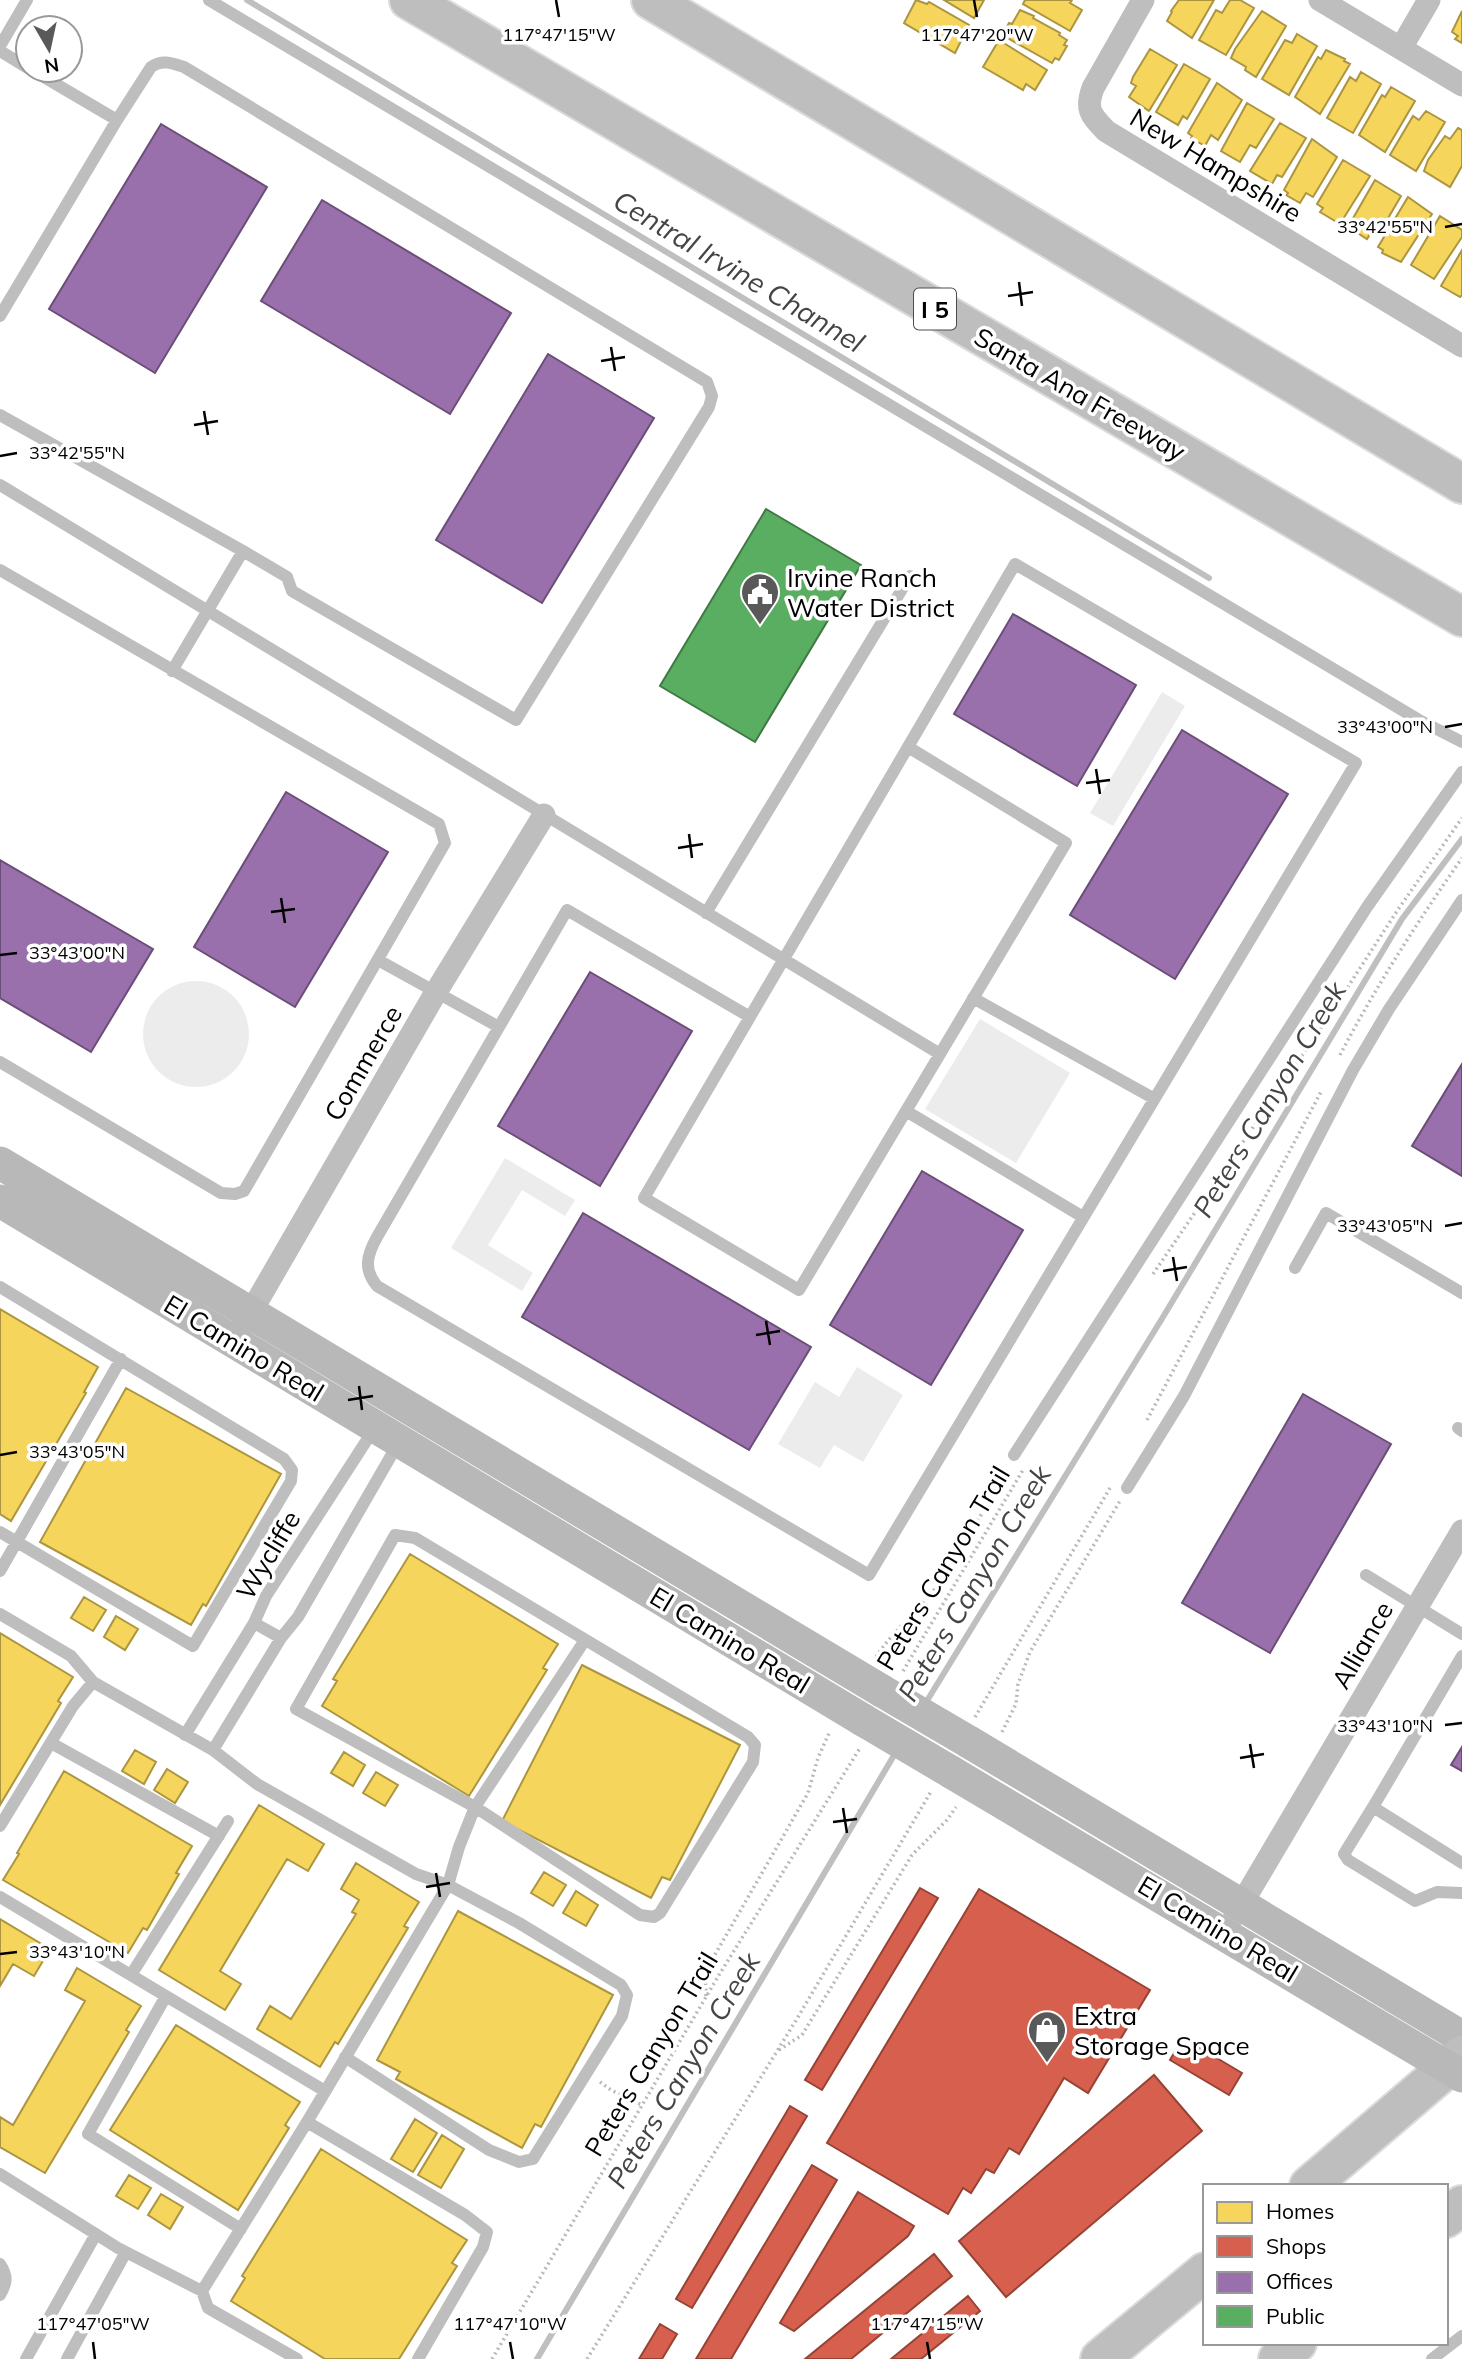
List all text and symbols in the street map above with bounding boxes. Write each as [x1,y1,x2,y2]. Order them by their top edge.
north arrow [14,14,84,84]
text: 117°47'15"W [502,23,616,46]
text: 117°47'20"W [920,23,1034,46]
text: N [43,53,61,79]
street label: New Hampshire [1124,101,1308,229]
water label: Central Irvine Channel [607,182,871,360]
text: 33°42'55"N [1337,215,1433,238]
road number: I 5 [914,288,956,330]
street label: Santa Ana Freeway [968,320,1192,468]
text: 33°42'55"N [29,441,125,464]
place label: Irvine Ranch Water District [787,561,954,624]
public building icon: Irvine Ranch Water District [739,571,781,626]
text: 33°43'00"N [1337,715,1433,738]
text: 33°43'00"N [29,941,125,964]
water label: Peters Canyon Creek [1185,973,1354,1223]
street label: Commerce [317,1000,409,1126]
text: 33°43'05"N [1337,1214,1433,1237]
street label: El Camino Real [158,1287,330,1409]
text: 33°43'05"N [29,1440,125,1463]
water label: Peters Canyon Creek [890,1457,1059,1707]
street label: Peters Canyon Trail [869,1460,1017,1676]
street label: Wycliffe [229,1505,307,1605]
street label: El Camino Real [644,1579,816,1701]
street label: Alliance [1324,1595,1400,1695]
text: 33°43'10"N [1337,1714,1433,1737]
street label: El Camino Real [1132,1868,1304,1990]
text: 33°43'10"N [29,1940,125,1963]
water label: Peters Canyon Creek [599,1944,768,2194]
street label: Peters Canyon Trail [577,1946,725,2162]
place label: Extra Storage Space [1074,1999,1250,2062]
shop icon: Extra Storage Space [1026,2009,1068,2064]
legend [1203,2184,1448,2345]
text: Homes [1266,2198,1334,2224]
text: Shops [1266,2233,1326,2259]
text: Offices [1266,2268,1333,2294]
text: Public [1266,2303,1325,2329]
text: 117°47'05"W [36,2312,150,2335]
text: 117°47'10"W [453,2312,567,2335]
text: 117°47'15"W [870,2312,984,2335]

